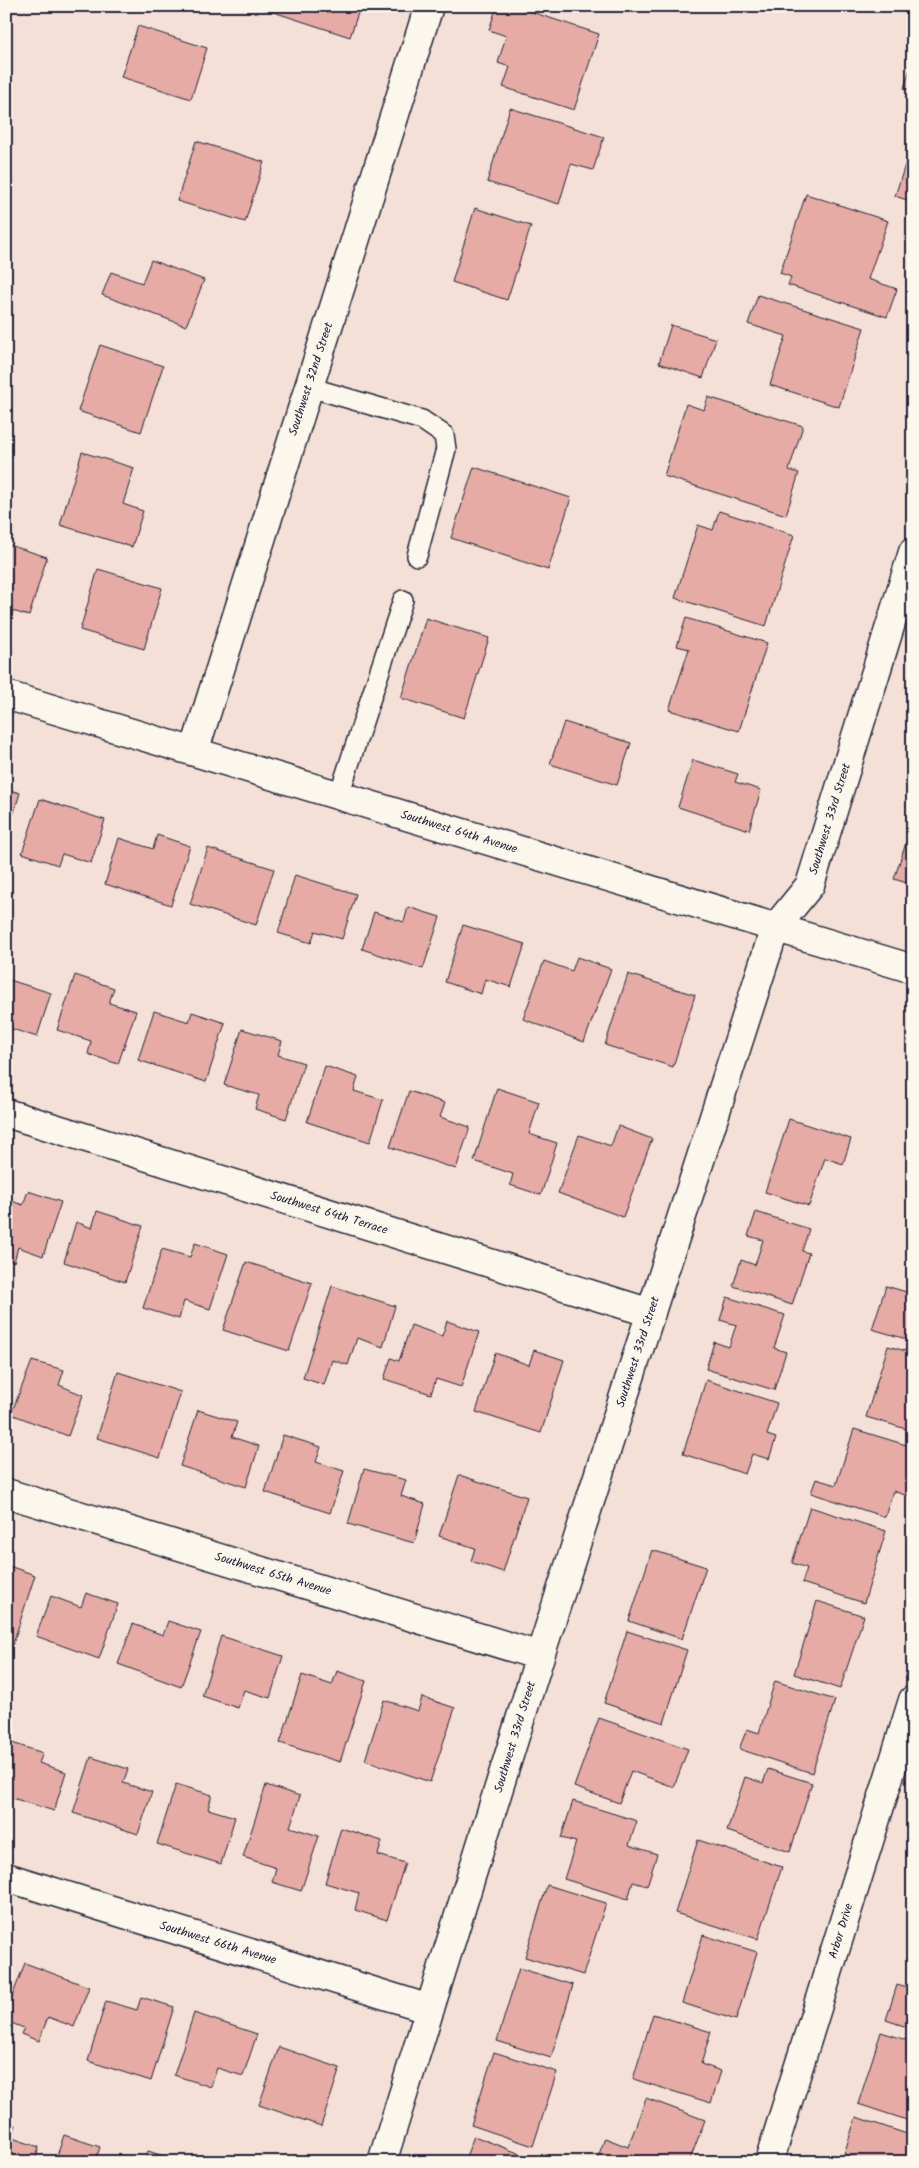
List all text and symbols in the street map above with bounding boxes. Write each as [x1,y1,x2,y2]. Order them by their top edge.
street label: Southwest 32nd Street [284,320,338,438]
street label: Southwest 33rd Street [804,761,856,877]
street label: Southwest 64th Avenue [398,805,520,859]
street label: Southwest 64th Terrace [268,1186,391,1240]
street label: Southwest 33rd Street [611,1294,665,1410]
street label: Southwest 65th Avenue [212,1547,334,1601]
street label: Southwest 33rd Street [489,1679,541,1795]
street label: Arbor Drive [824,1900,859,1961]
street label: Southwest 66th Avenue [157,1916,279,1970]

